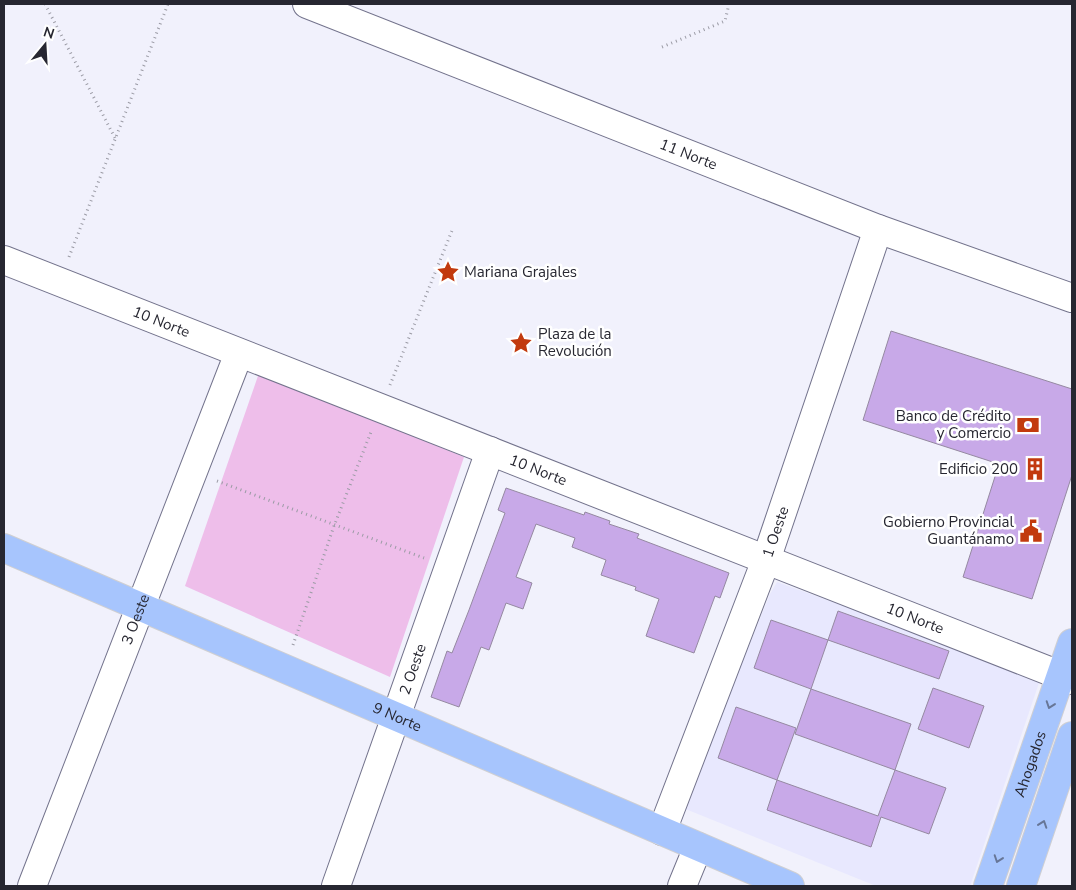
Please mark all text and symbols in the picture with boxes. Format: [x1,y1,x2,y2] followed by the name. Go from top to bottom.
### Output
[20,20,70,70] north arrow
[41,22,57,44] text: N
[657,134,720,175] street label: 11 Norte
[435,259,461,285] place icon: Mariana Grajales
[464,262,577,282] place label: Mariana Grajales
[130,302,193,342] street label: 10 Norte
[538,324,612,361] place label: Plaza de la Revolución
[508,330,534,356] place icon: Plaza de la Revolución
[896,406,1011,443] place label: Banco de Crédito y Comercio
[1015,412,1041,438] bank icon: Banco de Crédito y Comercio
[506,450,570,490] street label: 10 Norte
[1022,456,1048,482] building icon: Edificio 200
[939,459,1018,479] place label: Edificio 200
[758,504,793,560] street label: 1 Oeste
[883,512,1015,549] place label: Gobierno Provincial Guantánamo
[1018,518,1044,544] public building icon: Gobierno Provincial Guantánamo
[117,591,154,648] street label: 3 Oeste
[883,598,947,639] street label: 10 Norte
[395,641,431,697] street label: 2 Oeste
[370,698,425,736] street label: 9 Norte
[1046,701,1056,709] one-way arrow
[1009,728,1051,800] street label: Ahogados
[1037,820,1047,828] one-way arrow
[994,854,1004,863] one-way arrow

